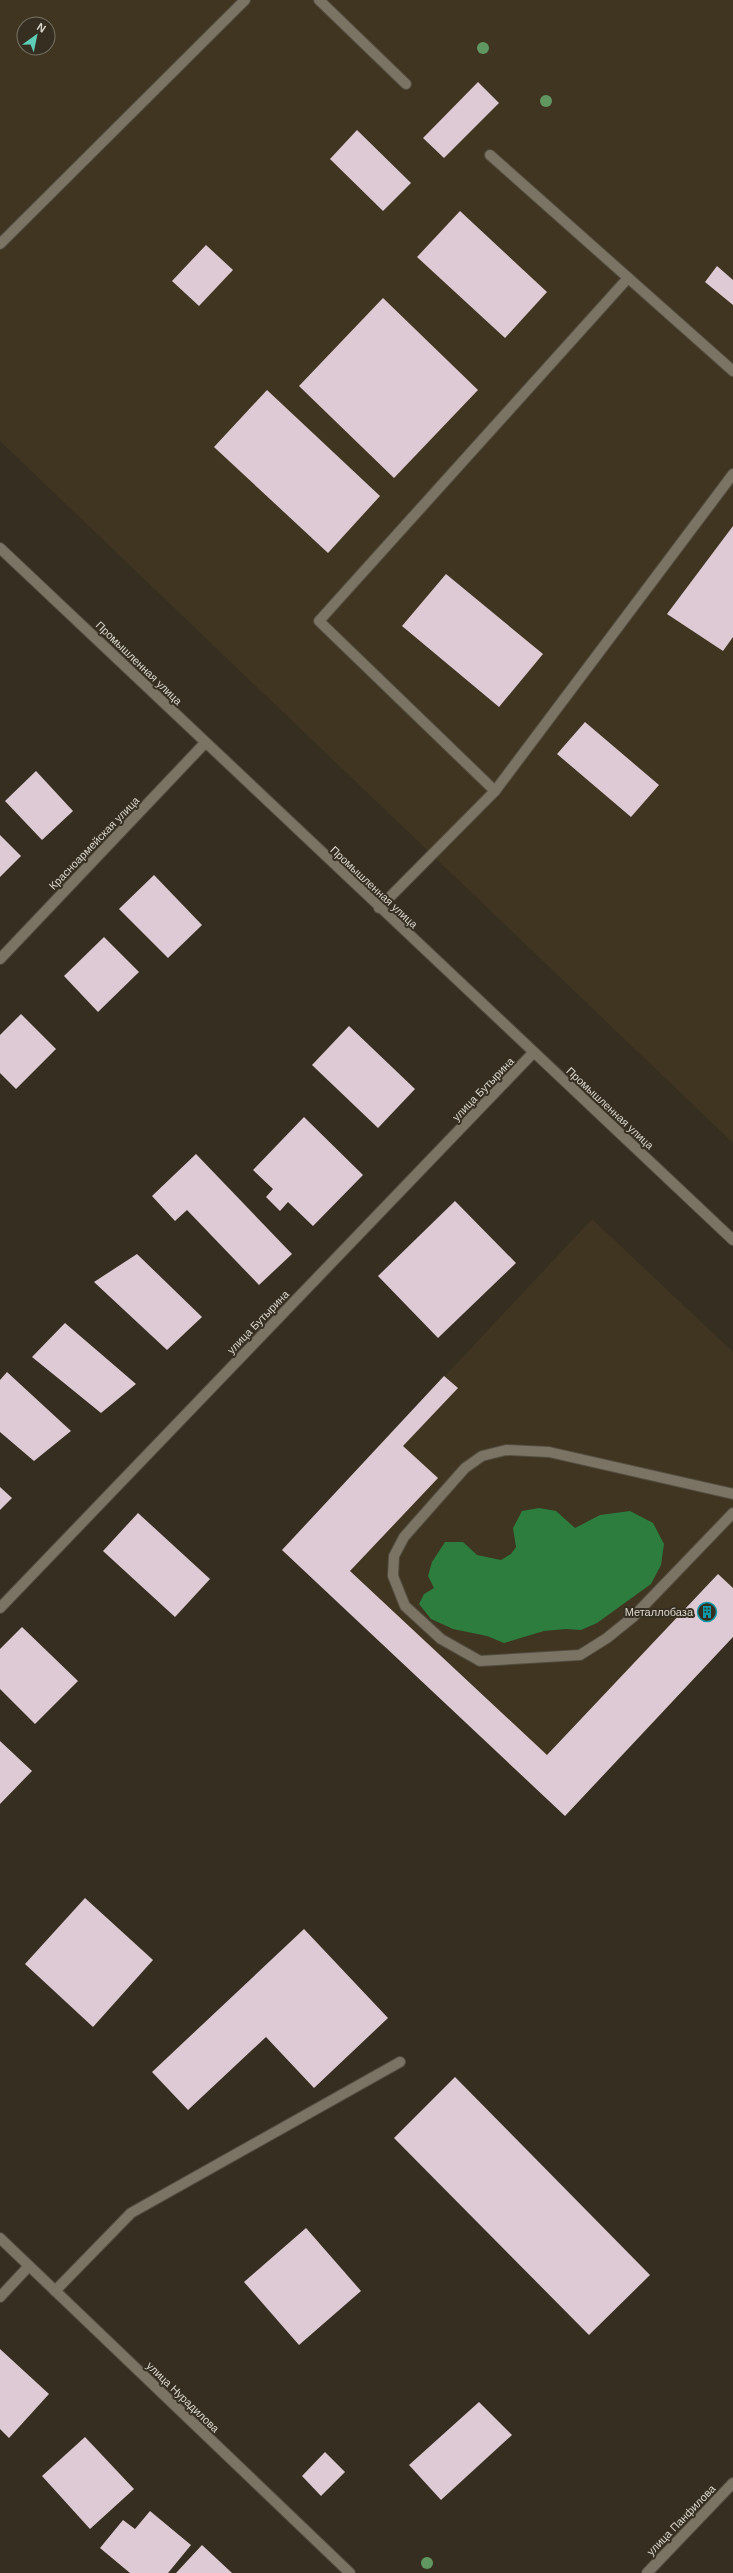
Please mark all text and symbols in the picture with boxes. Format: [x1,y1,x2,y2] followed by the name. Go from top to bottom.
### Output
[16,16,56,56] north arrow
[35,20,48,35] text: N
[94,619,185,708] street label: Промышленная улица
[47,793,142,892] street label: Красноармейская улица
[328,844,421,931] street label: Промышленная улица
[450,1054,517,1123] street label: улица Бутырина
[564,1065,657,1152] street label: Промышленная улица
[225,1287,292,1356] street label: улица Бутырина
[696,1601,718,1623] building icon: Металлобаза
[625,1606,694,1618] place label: Металлобаза
[144,2359,222,2435] street label: улица Нурадилова
[644,2482,718,2558] street label: улица Панфилова

